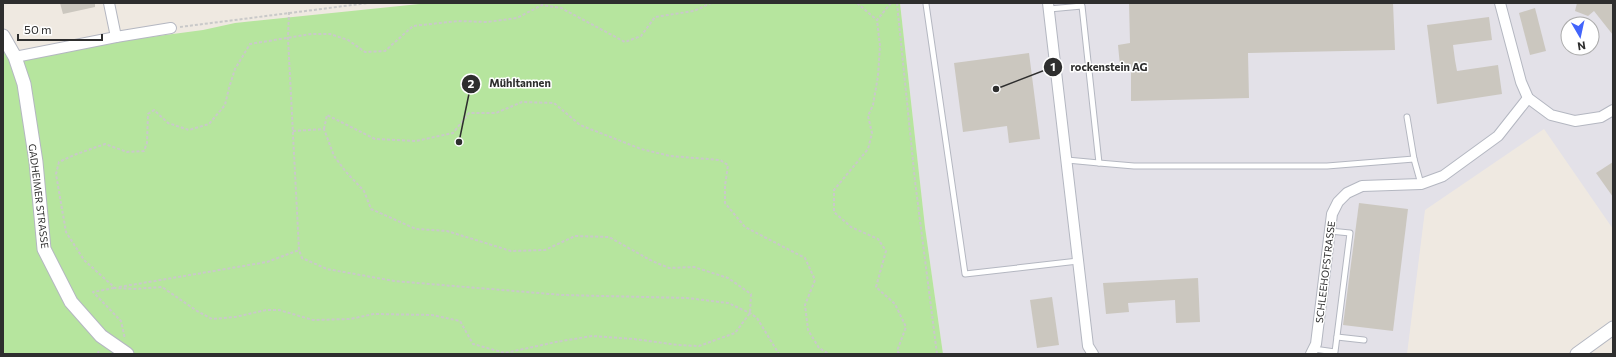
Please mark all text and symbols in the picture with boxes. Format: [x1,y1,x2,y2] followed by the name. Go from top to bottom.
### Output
[18,16,102,42] scale bar
[1560,16,1600,56] north arrow
[24,22,52,36] text: 50 m
[1577,39,1587,53] text: N
[1043,55,1156,78] callout: rockenstein AG
[1050,59,1056,73] text: 1
[1070,60,1148,73] text: rockenstein AG
[461,72,558,95] callout: Mühltannen
[468,76,475,90] text: 2
[489,76,551,89] text: Mühltannen
[27,143,51,249] street label: GADHEIMER STRASSE
[1313,220,1337,324] street label: SCHLEEHOFSTRASSE

